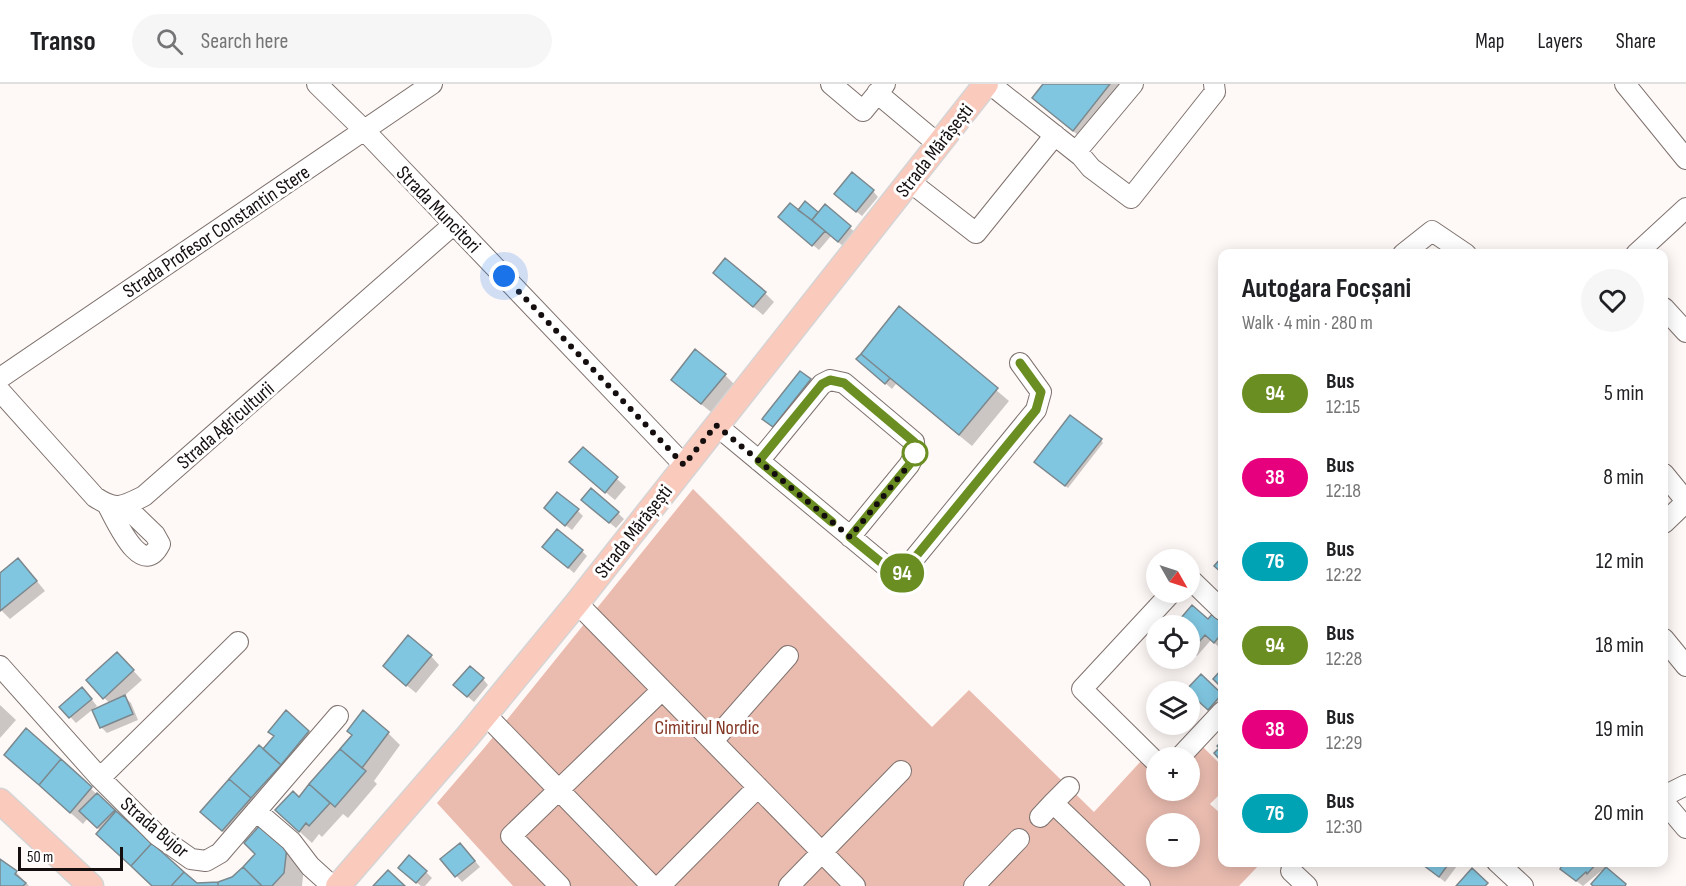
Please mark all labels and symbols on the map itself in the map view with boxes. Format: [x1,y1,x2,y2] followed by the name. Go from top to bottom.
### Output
[891,99,979,202] street label: Strada Mărășești
[118,160,315,303] street label: Strada Profesor Constantin Stere
[391,161,486,258] street label: Strada Muncitori
[489,261,519,291] your location
[172,377,279,475] street label: Strada Agriculturii
[902,440,928,466] unlabelled marker
[590,480,678,583] street label: Strada Mărășești
[1146,549,1200,603] north arrow
[875,554,929,592] line badge: 94
[655,716,759,740] park label: Cimitirul Nordic
[115,792,194,863] street label: Strada Bujor
[18,844,123,872] scale bar

